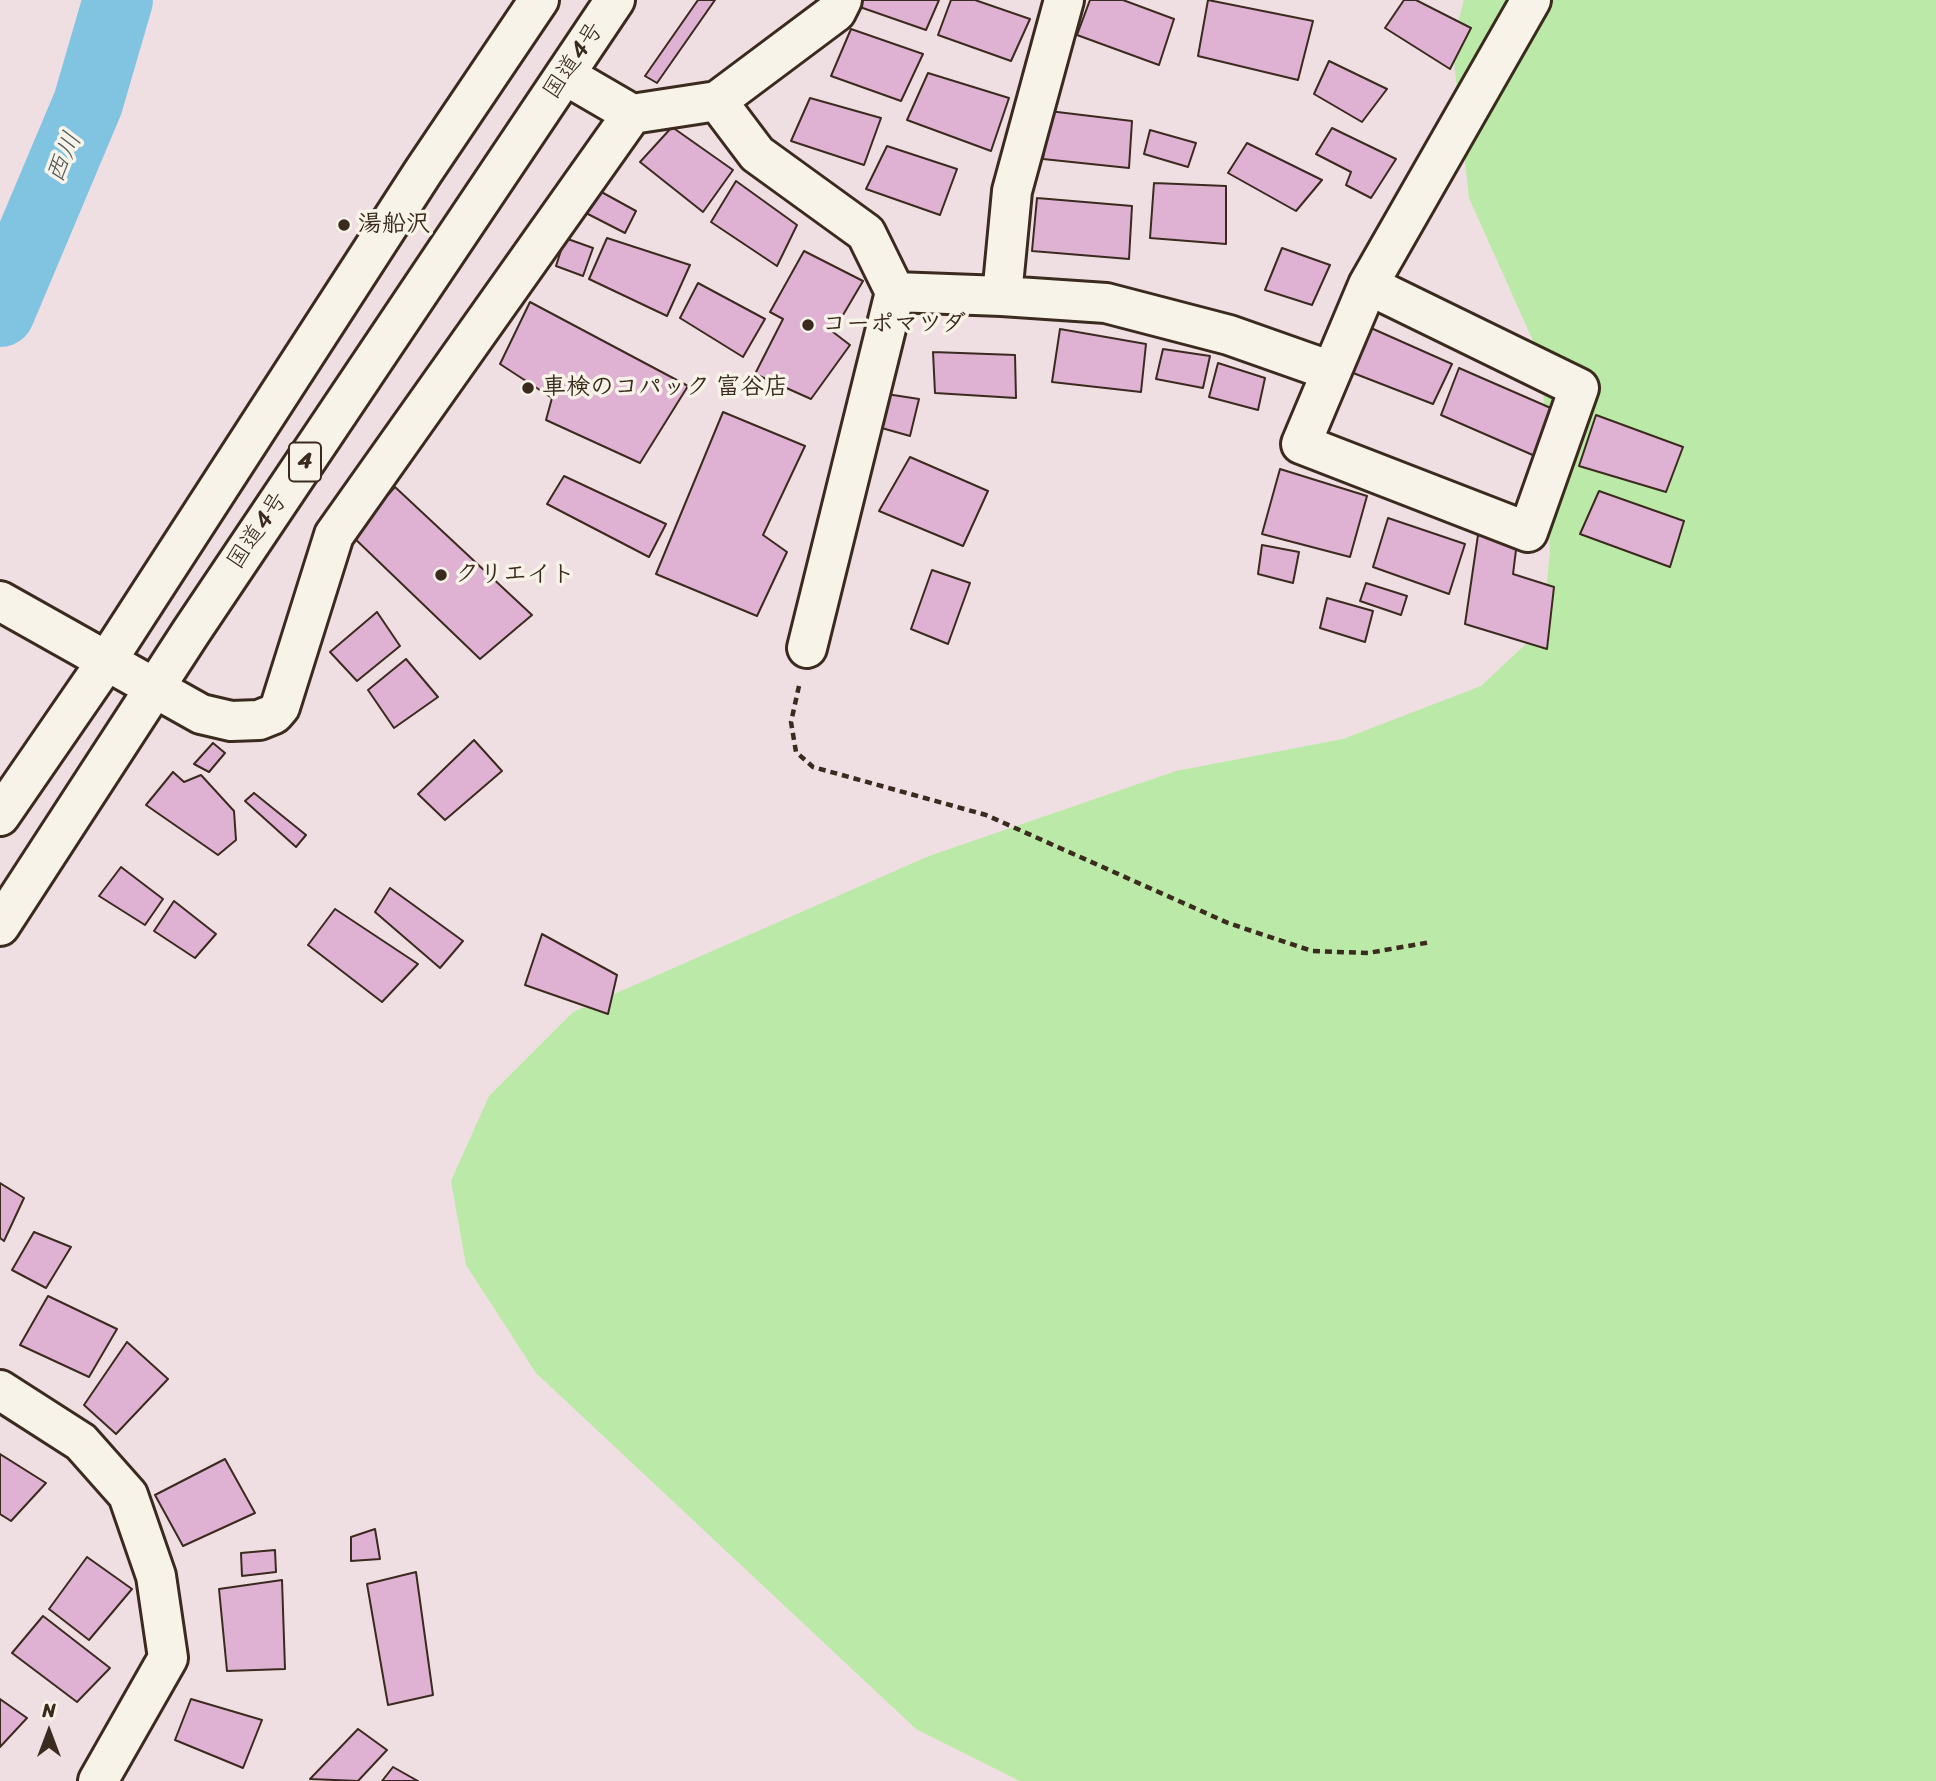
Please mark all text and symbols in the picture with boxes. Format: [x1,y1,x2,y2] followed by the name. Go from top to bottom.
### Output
[538,17,610,105] street label: 国道4号
[40,128,90,188] water label: 西川
[358,211,430,239] place label: 湯船沢
[336,217,352,233] marker: 湯船沢
[822,311,966,339] place label: コーポマツダ
[800,317,816,333] marker: コーポマツダ
[542,374,788,402] place label: 車検のコパック 富谷店
[520,380,536,396] marker: 車検のコパック 富谷店
[289,442,321,482] road number: 4
[222,487,294,575] street label: 国道4号
[455,561,575,589] place label: クリエイト
[433,567,449,583] marker: クリエイト
[42,1694,56,1727] text: N
[14,1697,84,1767] north arrow

